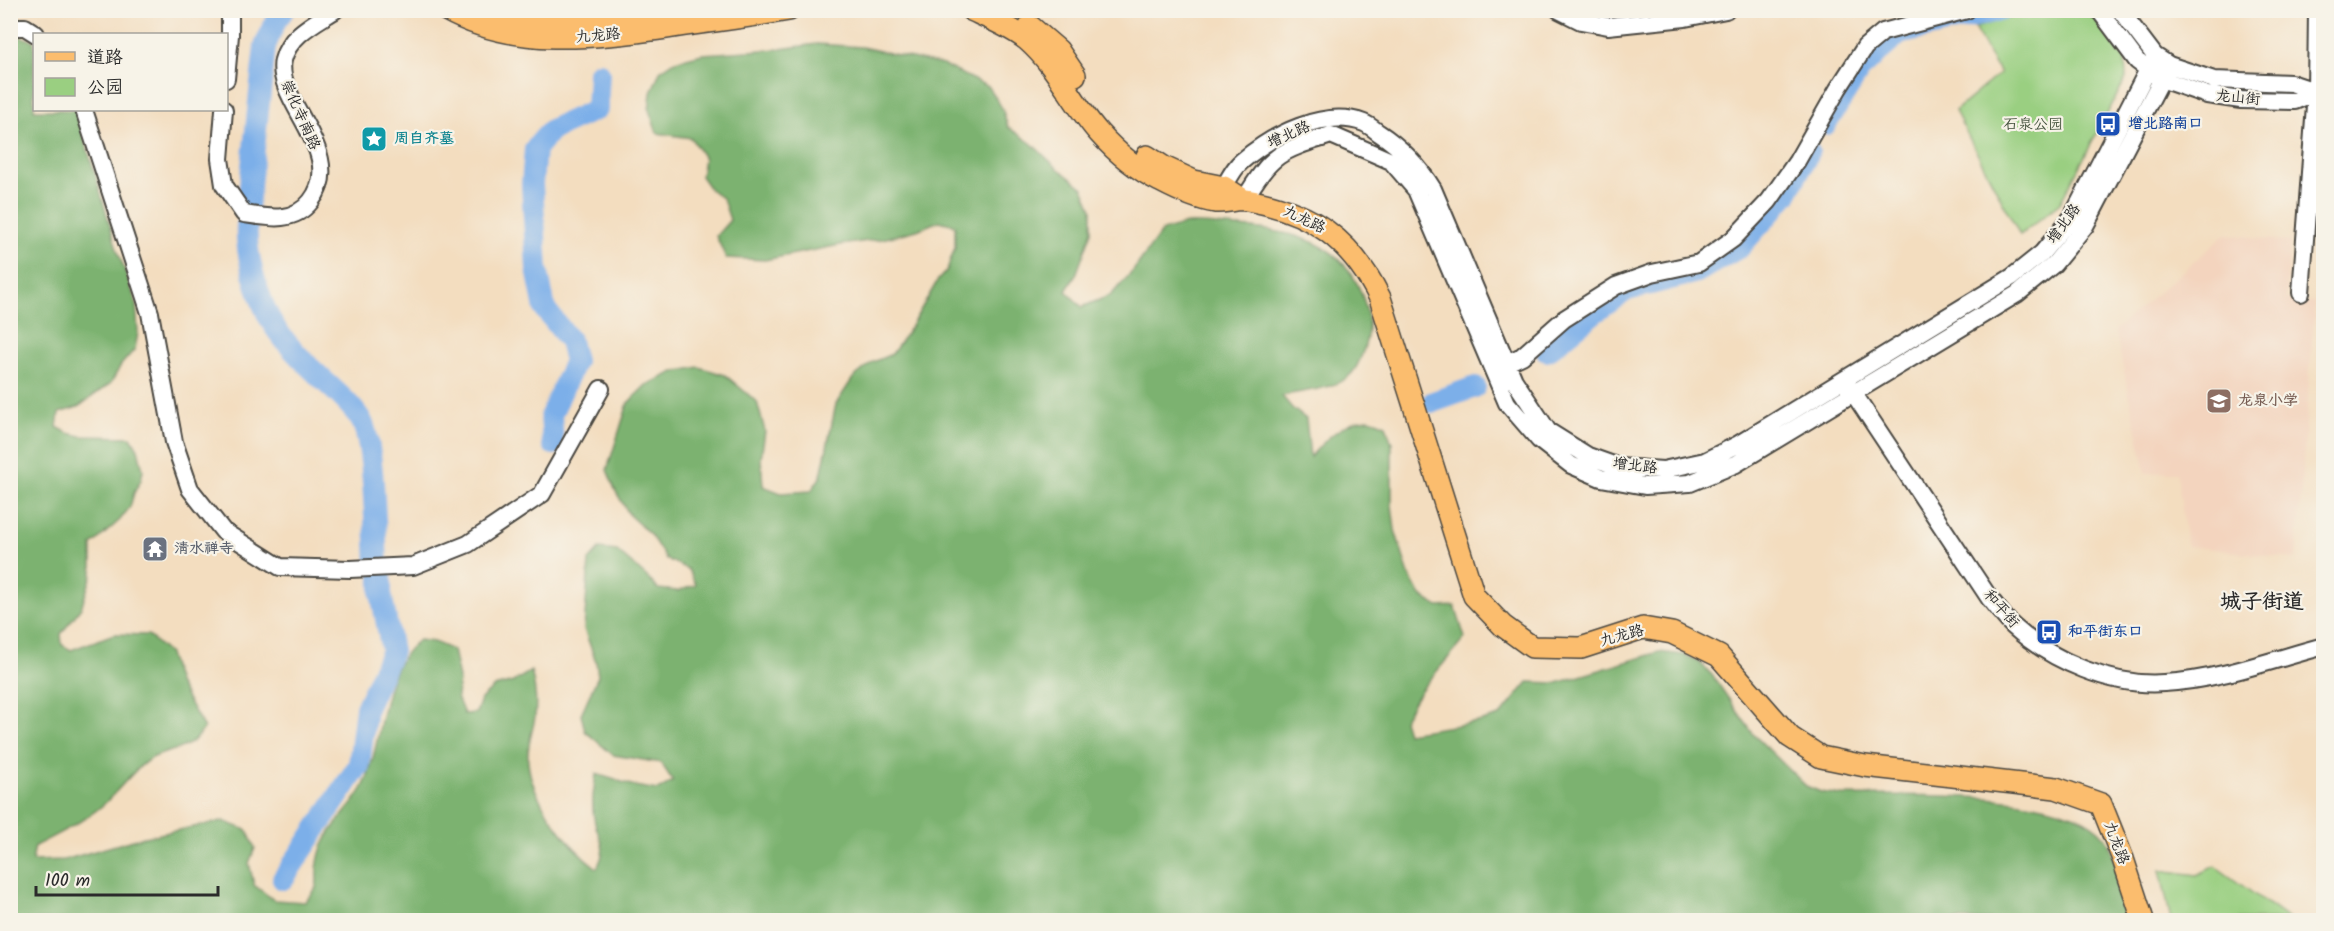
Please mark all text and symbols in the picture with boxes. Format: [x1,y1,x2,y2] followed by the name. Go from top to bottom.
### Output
[575,22,621,50] street label: 九龙路
[33,33,228,111] legend
[87,44,123,73] text: 道路
[87,74,123,103] text: 公园
[274,76,326,154] street label: 崇化寺南路
[2215,84,2261,112] street label: 龙山街
[2093,109,2123,139] bus stop icon: 增北路南口
[2128,112,2203,136] place label: 增北路南口
[2003,113,2063,137] park label: 石泉公园
[1264,115,1314,155] street label: 增北路
[359,124,389,154] place icon: 周自齐墓
[394,127,454,151] place label: 周自齐墓
[2041,199,2087,249] street label: 增北路
[1279,200,1329,240] street label: 九龙路
[2204,386,2234,416] school or university icon: 龙泉小学
[2238,389,2298,413] place label: 龙泉小学
[1611,451,1659,481] street label: 增北路
[140,534,170,564] temple icon: 清水禅寺
[174,537,234,561] place label: 清水禅寺
[1977,584,2025,634] street label: 和平街
[2220,586,2304,619] district label: 城子街道
[2034,617,2064,647] bus stop icon: 和平街东口
[1597,619,1647,653] street label: 九龙路
[2068,620,2143,644] place label: 和平街东口
[2097,818,2135,868] street label: 九龙路
[36,859,218,897] scale bar
[45,867,90,896] text: 100 m

